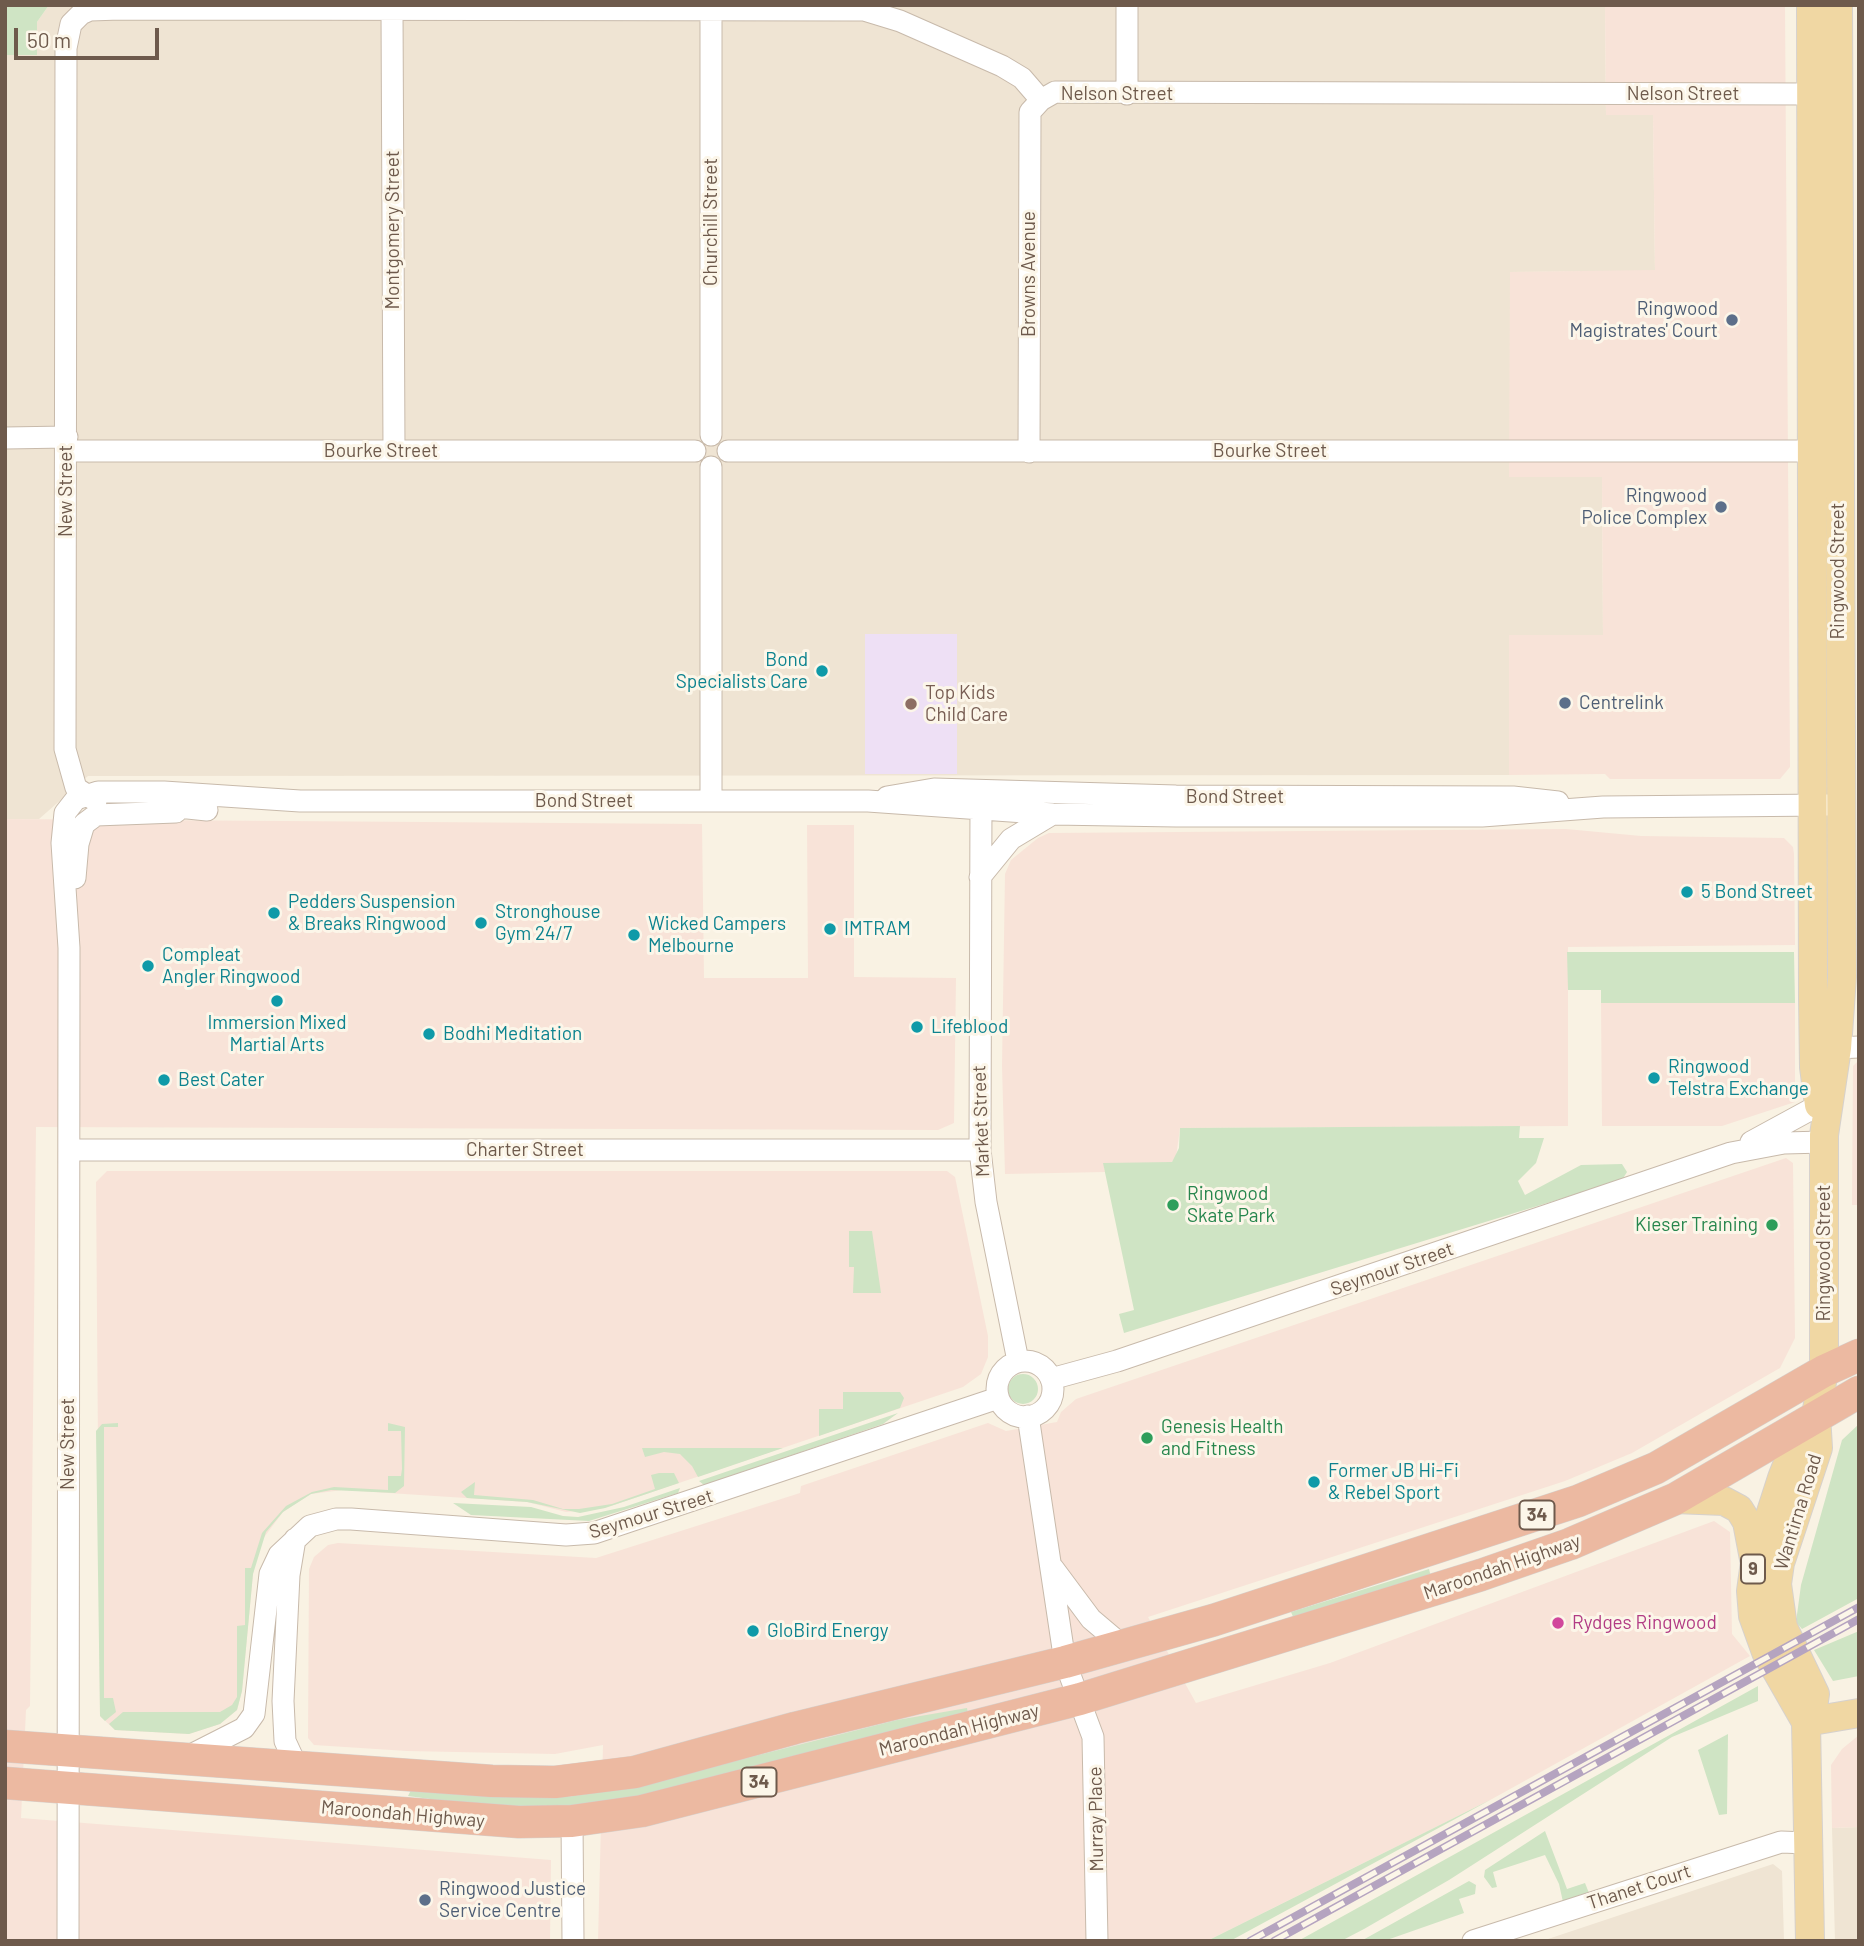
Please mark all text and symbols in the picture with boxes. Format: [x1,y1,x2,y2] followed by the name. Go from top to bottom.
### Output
[18,14,163,58] scale bar
[27,27,71,52] text: 50 m
[1061,83,1173,105] street label: Nelson Street
[1627,83,1739,105] street label: Nelson Street
[382,150,404,310] street label: Montgomery Street
[700,158,722,286] street label: Churchill Street
[1018,211,1040,337] street label: Browns Avenue
[1569,298,1718,342] place label: Ringwood Magistrates' Court
[1724,312,1740,328] marker: Ringwood Magistrates' Court
[324,440,438,462] street label: Bourke Street
[1213,440,1327,462] street label: Bourke Street
[55,445,77,537] street label: New Street
[1581,485,1707,529] place label: Ringwood Police Complex
[1713,499,1729,515] marker: Ringwood Police Complex
[1827,502,1849,640] street label: Ringwood Street
[676,649,808,693] place label: Bond Specialists Care
[814,663,830,679] marker: Bond Specialists Care
[925,682,1008,726] place label: Top Kids Child Care
[1579,692,1664,714] place label: Centrelink
[1557,695,1573,711] marker: Centrelink
[903,696,919,712] marker: Top Kids Child Care
[1186,786,1284,808] street label: Bond Street
[535,790,633,812] street label: Bond Street
[1701,881,1813,903] place label: 5 Bond Street
[1679,884,1695,900] marker: 5 Bond Street
[288,891,455,935] place label: Pedders Suspension & Breaks Ringwood
[495,901,601,945] place label: Stronghouse Gym 24/7
[266,905,282,921] marker: Pedders Suspension & Breaks Ringwood
[648,913,786,957] place label: Wicked Campers Melbourne
[473,915,489,931] marker: Stronghouse Gym 24/7
[844,918,911,940] place label: IMTRAM
[822,921,838,937] marker: IMTRAM
[626,927,642,943] marker: Wicked Campers Melbourne
[162,944,300,988] place label: Compleat Angler Ringwood
[140,958,156,974] marker: Compleat Angler Ringwood
[269,993,285,1009] marker: Immersion Mixed Martial Arts
[207,1012,347,1056] place label: Immersion Mixed Martial Arts
[931,1016,1008,1038] place label: Lifeblood
[909,1019,925,1035] marker: Lifeblood
[443,1023,582,1045] place label: Bodhi Meditation
[421,1026,437,1042] marker: Bodhi Meditation
[1668,1056,1809,1100] place label: Ringwood Telstra Exchange
[968,1065,994,1177] street label: Market Street
[178,1069,264,1091] place label: Best Cater
[1646,1070,1662,1086] marker: Ringwood Telstra Exchange
[156,1072,172,1088] marker: Best Cater
[466,1139,584,1161] street label: Charter Street
[1187,1183,1275,1227] place label: Ringwood Skate Park
[1813,1184,1835,1322] street label: Ringwood Street
[1165,1197,1181,1213] marker: Ringwood Skate Park
[1635,1214,1758,1236] place label: Kieser Training
[1764,1217,1780,1233] marker: Kieser Training
[1328,1237,1456,1301] street label: Seymour Street
[57,1398,79,1490] street label: New Street
[1161,1416,1283,1460] place label: Genesis Health and Fitness
[1139,1430,1155,1446] marker: Genesis Health and Fitness
[1770,1451,1826,1573] street label: Wantirna Road
[1328,1460,1459,1504] place label: Former JB Hi-Fi & Rebel Sport
[1306,1474,1322,1490] marker: Former JB Hi-Fi & Rebel Sport
[586,1484,716,1544] street label: Seymour Street
[1520,1500,1554,1530] road number: 34
[1421,1529,1583,1605] street label: Maroondah Highway
[1741,1554,1765,1584] road number: 9
[1572,1612,1717,1634] place label: Rydges Ringwood
[1550,1615,1566,1631] marker: Rydges Ringwood
[767,1620,888,1642] place label: GloBird Energy
[745,1623,761,1639] marker: GloBird Energy
[876,1699,1042,1761] street label: Maroondah Highway
[1084,1766,1108,1872] street label: Murray Place
[742,1768,776,1797] road number: 34
[320,1795,486,1833] street label: Maroondah Highway
[1584,1860,1694,1914] street label: Thanet Court
[439,1878,586,1922] place label: Ringwood Justice Service Centre
[417,1892,433,1908] marker: Ringwood Justice Service Centre

